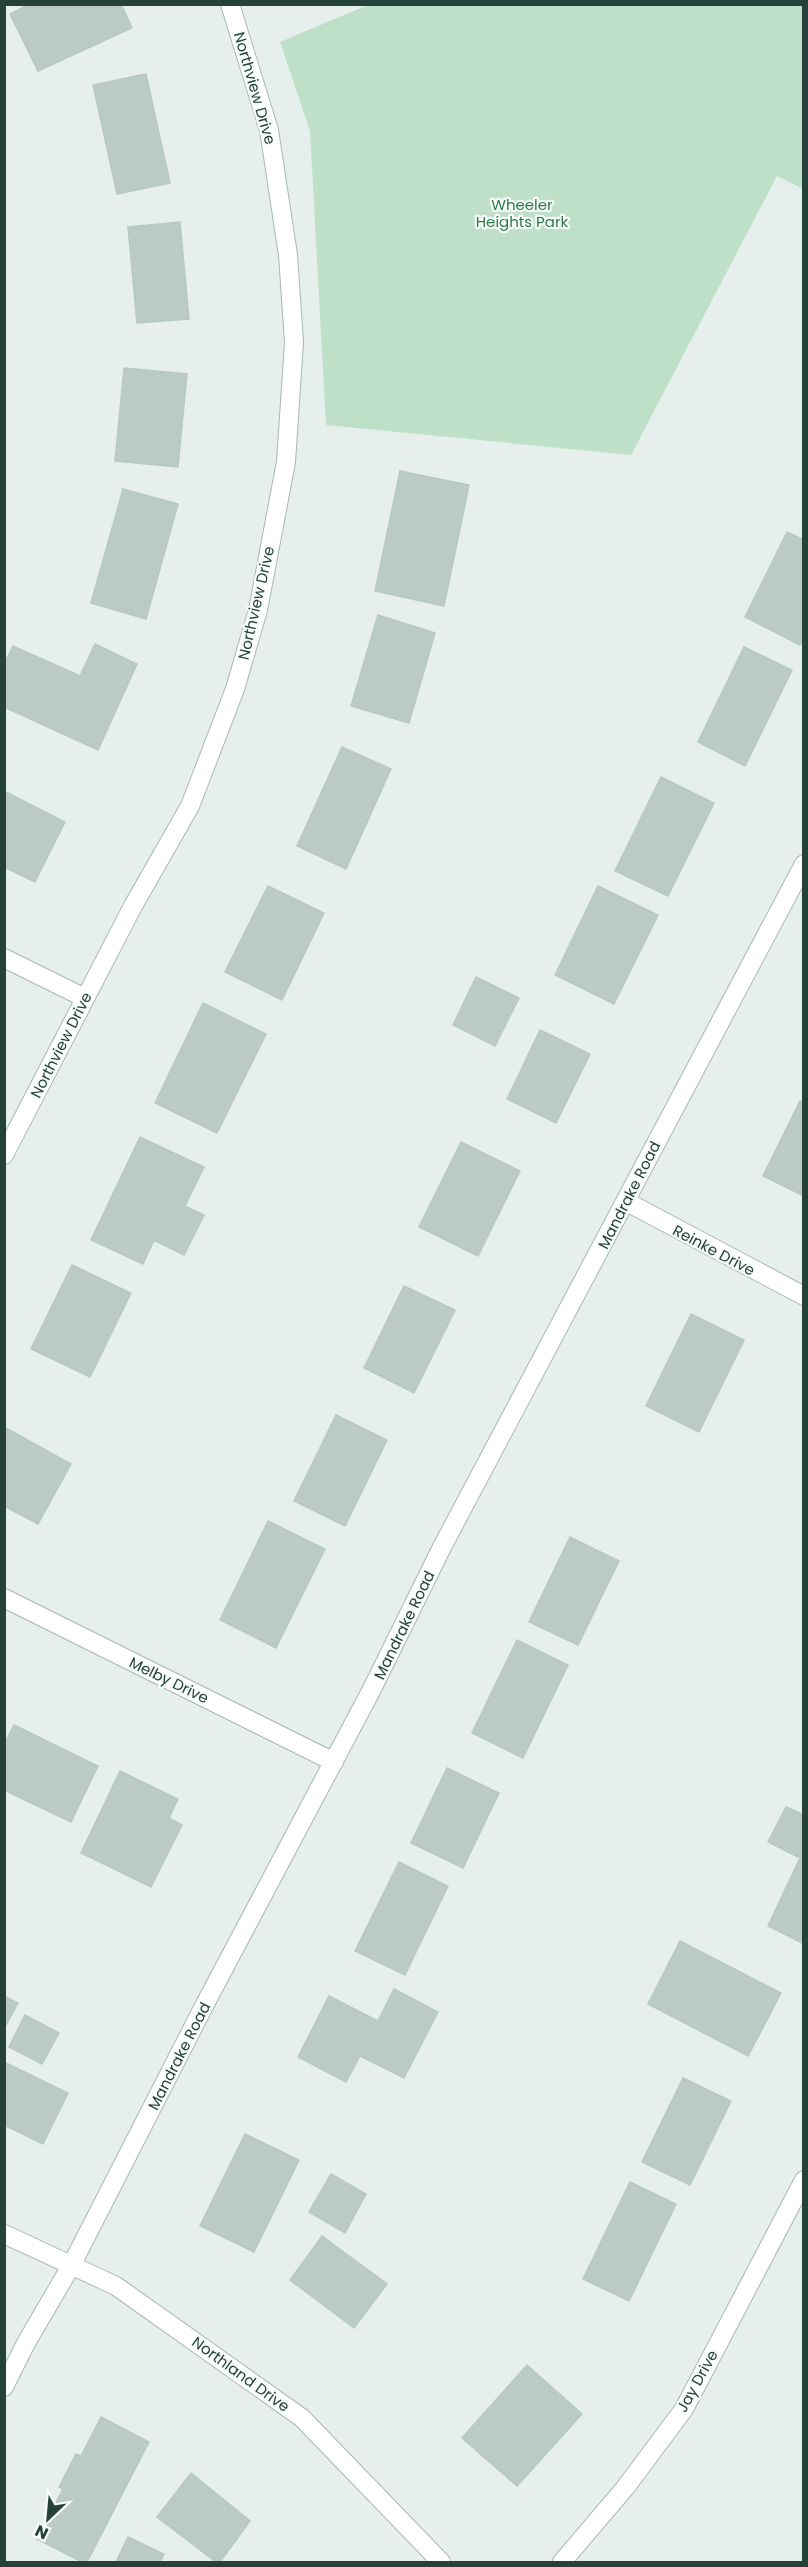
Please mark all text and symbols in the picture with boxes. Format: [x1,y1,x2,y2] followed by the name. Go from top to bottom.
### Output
[229,29,281,147] street label: Northview Drive
[476,194,569,232] park label: Wheeler Heights Park
[233,544,279,662] street label: Northview Drive
[25,988,97,1102] street label: Northview Drive
[593,1137,665,1253] street label: Mandrake Road
[669,1220,759,1280] street label: Reinke Drive
[369,1567,439,1683] street label: Mandrake Road
[126,1652,212,1708] street label: Melby Drive
[143,1998,215,2114] street label: Mandrake Road
[188,2331,294,2417] street label: Northland Drive
[671,2346,723,2416] street label: Jay Drive
[18,2489,78,2549] north arrow
[31,2519,52,2545] text: N

